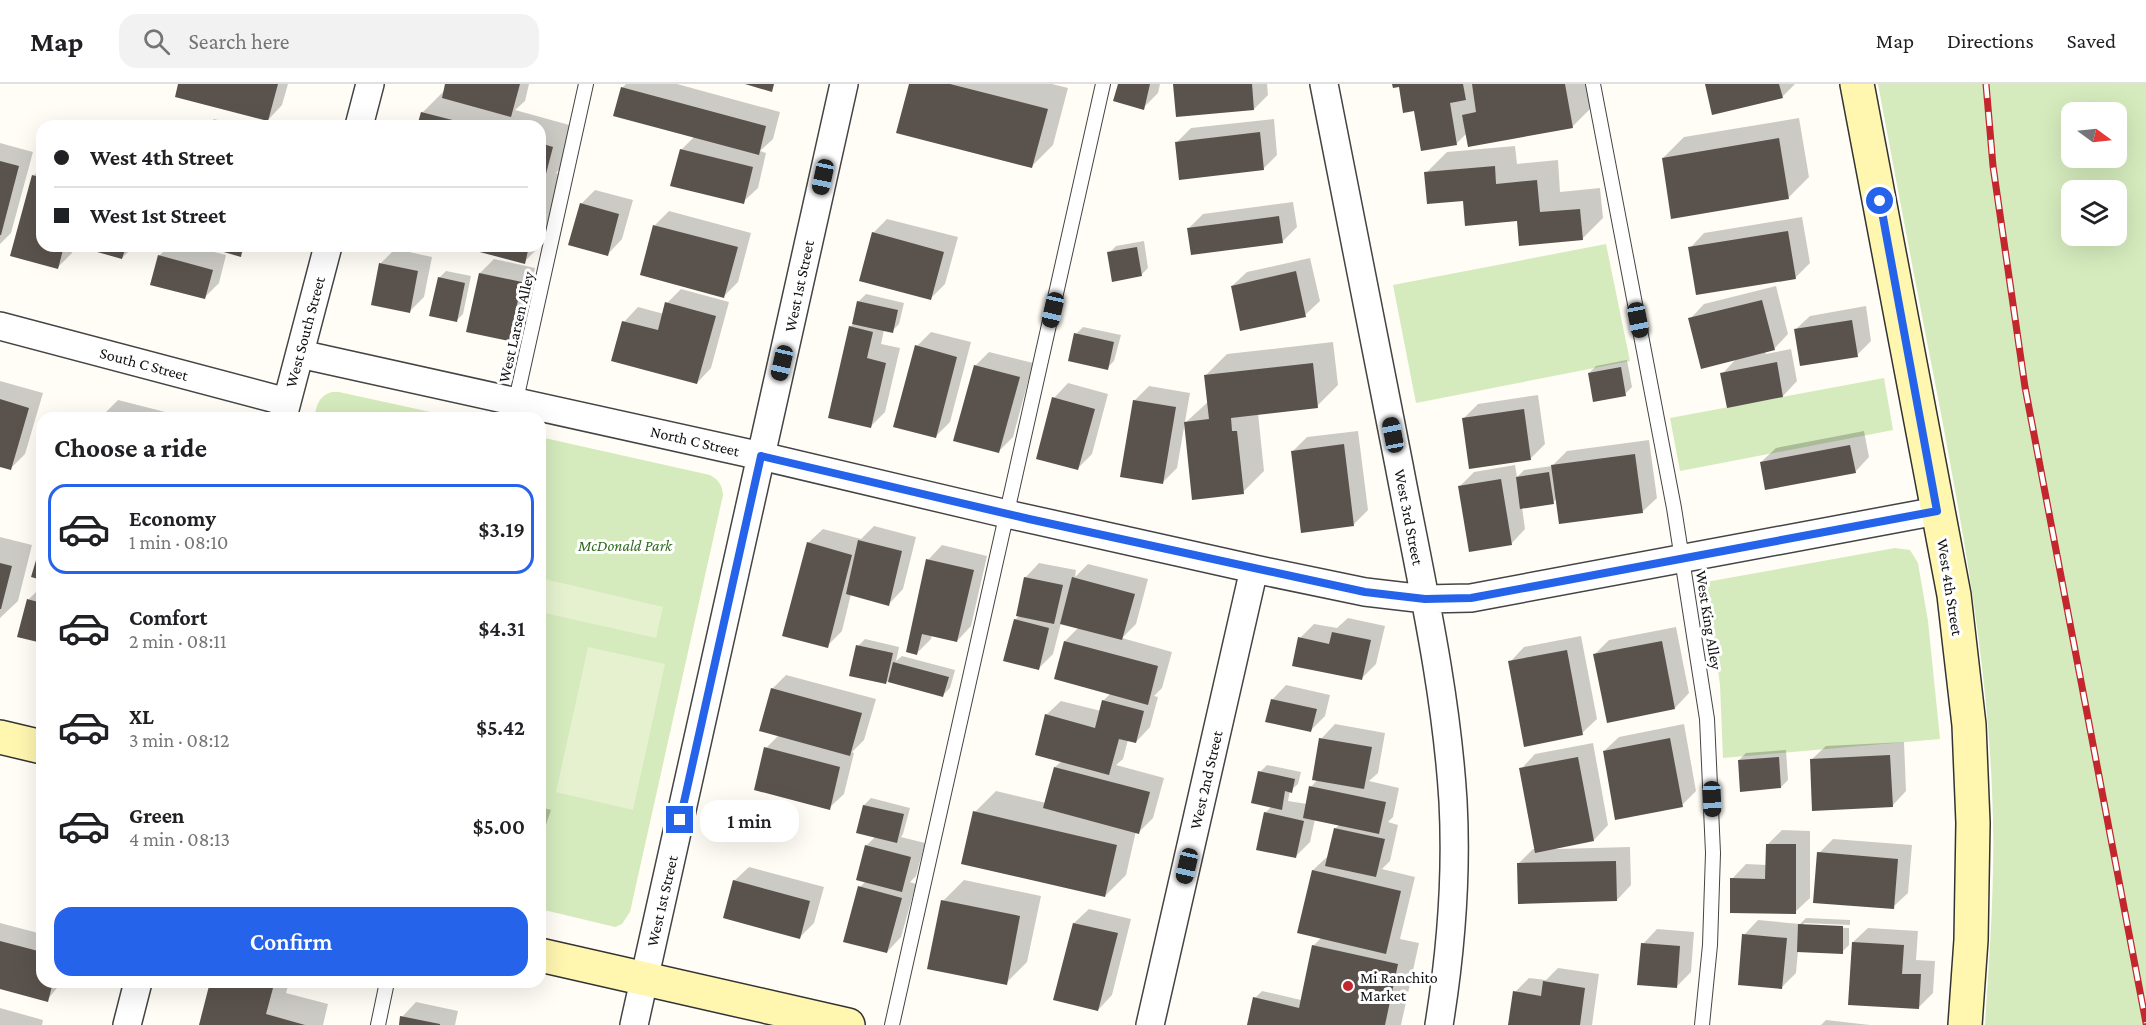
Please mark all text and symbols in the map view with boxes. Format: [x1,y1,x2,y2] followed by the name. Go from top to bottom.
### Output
[119,14,539,68] search box
[140,25,173,58] icon: search
[30,26,83,57] text: Map
[188,29,289,54] text: Search here
[1876,29,1914,53] text: Map
[1947,29,2034,53] text: Directions
[2067,29,2116,53] text: Saved
[2061,102,2127,168] north arrow
[2061,102,2127,246] map controls
[90,145,233,170] text: West 4th Street
[810,158,836,196] car
[2061,180,2127,246] button: layers
[1866,187,1893,214] route start
[90,203,226,228] text: West 1st Street
[781,238,817,333] street label: West 1st Street
[495,269,538,384] street label: West Larsen Alley
[282,274,328,389] street label: West South Street
[1040,290,1066,330] car
[1626,301,1650,339] car
[769,343,795,383] car
[98,344,191,384] street label: South C Street
[1381,416,1405,454] car
[649,422,742,460] street label: North C Street
[54,433,207,463] text: Choose a ride
[1391,468,1427,567] street label: West 3rd Street
[57,502,111,556] icon: car
[129,506,216,531] text: Economy
[479,517,525,542] text: $3.19
[129,531,228,553] text: 1 min · 08:10
[577,537,673,554] park label: McDonald Park
[1934,537,1966,638] street label: West 4th Street
[1692,569,1725,672] street label: West King Alley
[57,601,111,655] icon: car
[129,605,207,630] text: Comfort
[479,616,525,641] text: $4.31
[129,630,227,652] text: 2 min · 08:11
[57,700,111,754] icon: car
[129,704,154,729] text: XL
[476,715,525,740] text: $5.42
[1186,728,1226,831] street label: West 2nd Street
[129,729,229,751] text: 3 min · 08:12
[1702,781,1722,817] car
[57,799,111,853] icon: car
[701,799,800,841] callout: 1 min
[129,803,185,828] text: Green
[666,806,693,833] route end
[727,810,772,832] text: 1 min
[473,814,525,839] text: $5.00
[129,828,230,850] text: 4 min · 08:13
[1174,846,1200,886] car
[643,853,681,948] street label: West 1st Street
[54,907,528,976] button: Confirm
[1360,969,1438,1004] place label: Mi Ranchito Market
[1341,979,1355,993] marker: Mi Ranchito Market

